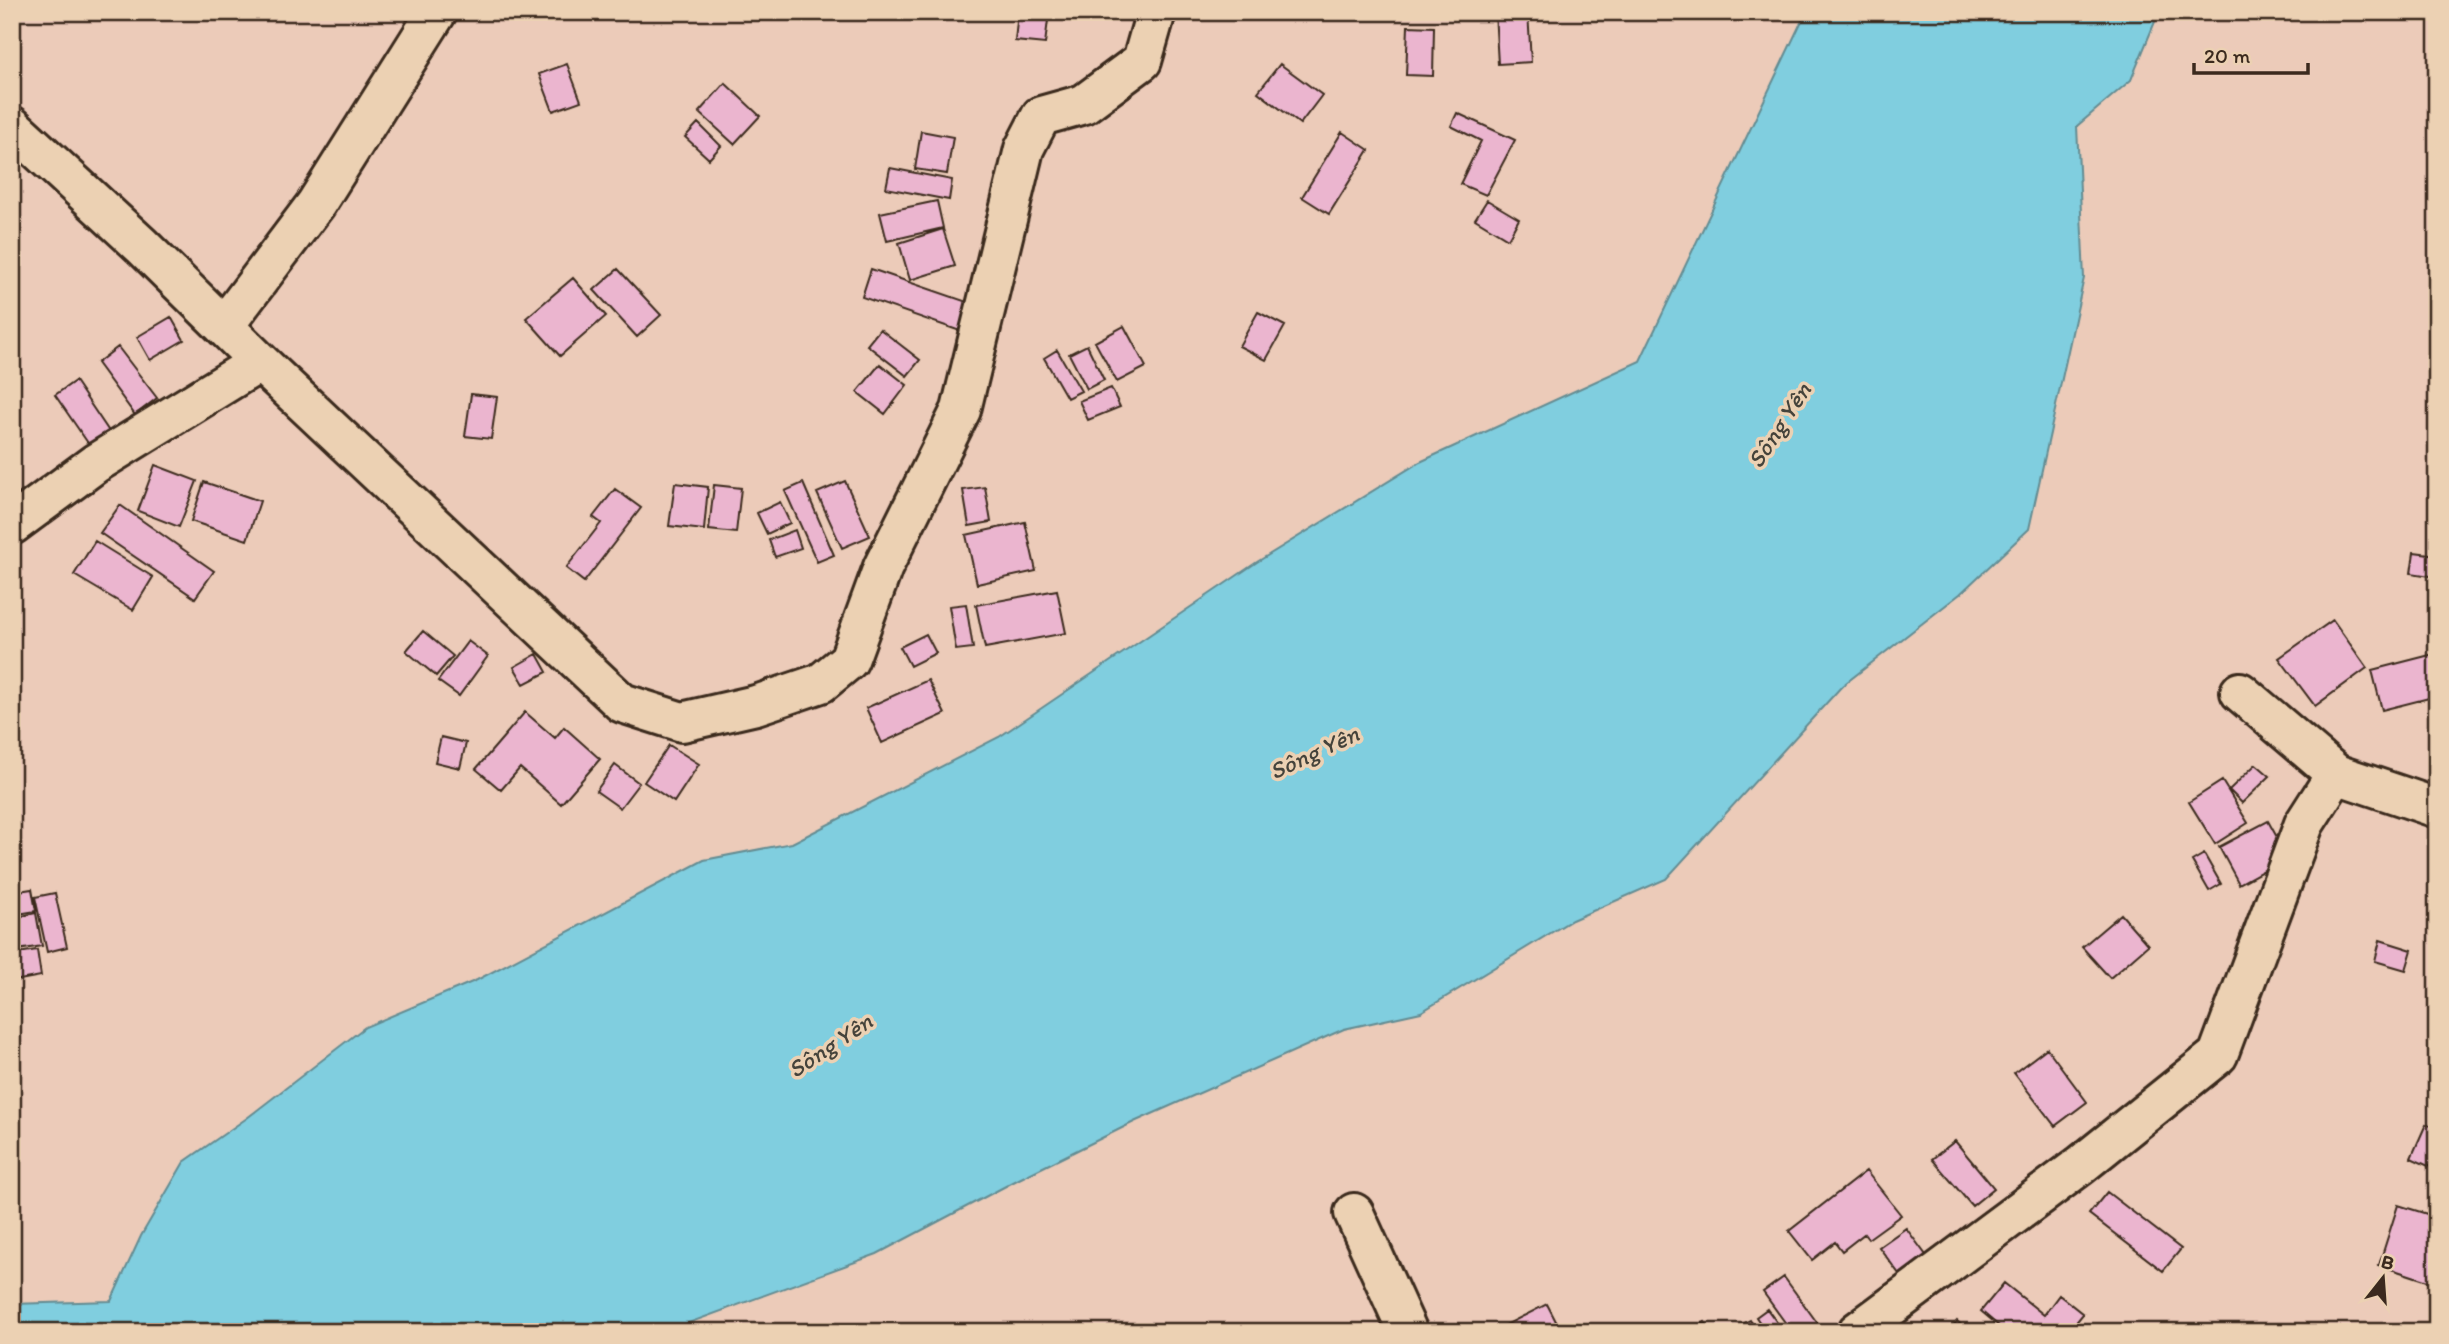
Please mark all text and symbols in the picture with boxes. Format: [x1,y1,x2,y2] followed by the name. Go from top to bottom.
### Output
[2194,32,2307,76] scale bar
[2204,43,2251,68] text: 20 m
[1741,377,1817,473] water label: Sông Yên
[1265,718,1364,785] water label: Sông Yên
[782,1006,878,1084] water label: Sông Yên
[2348,1242,2418,1312] north arrow
[2379,1249,2397,1275] text: B

